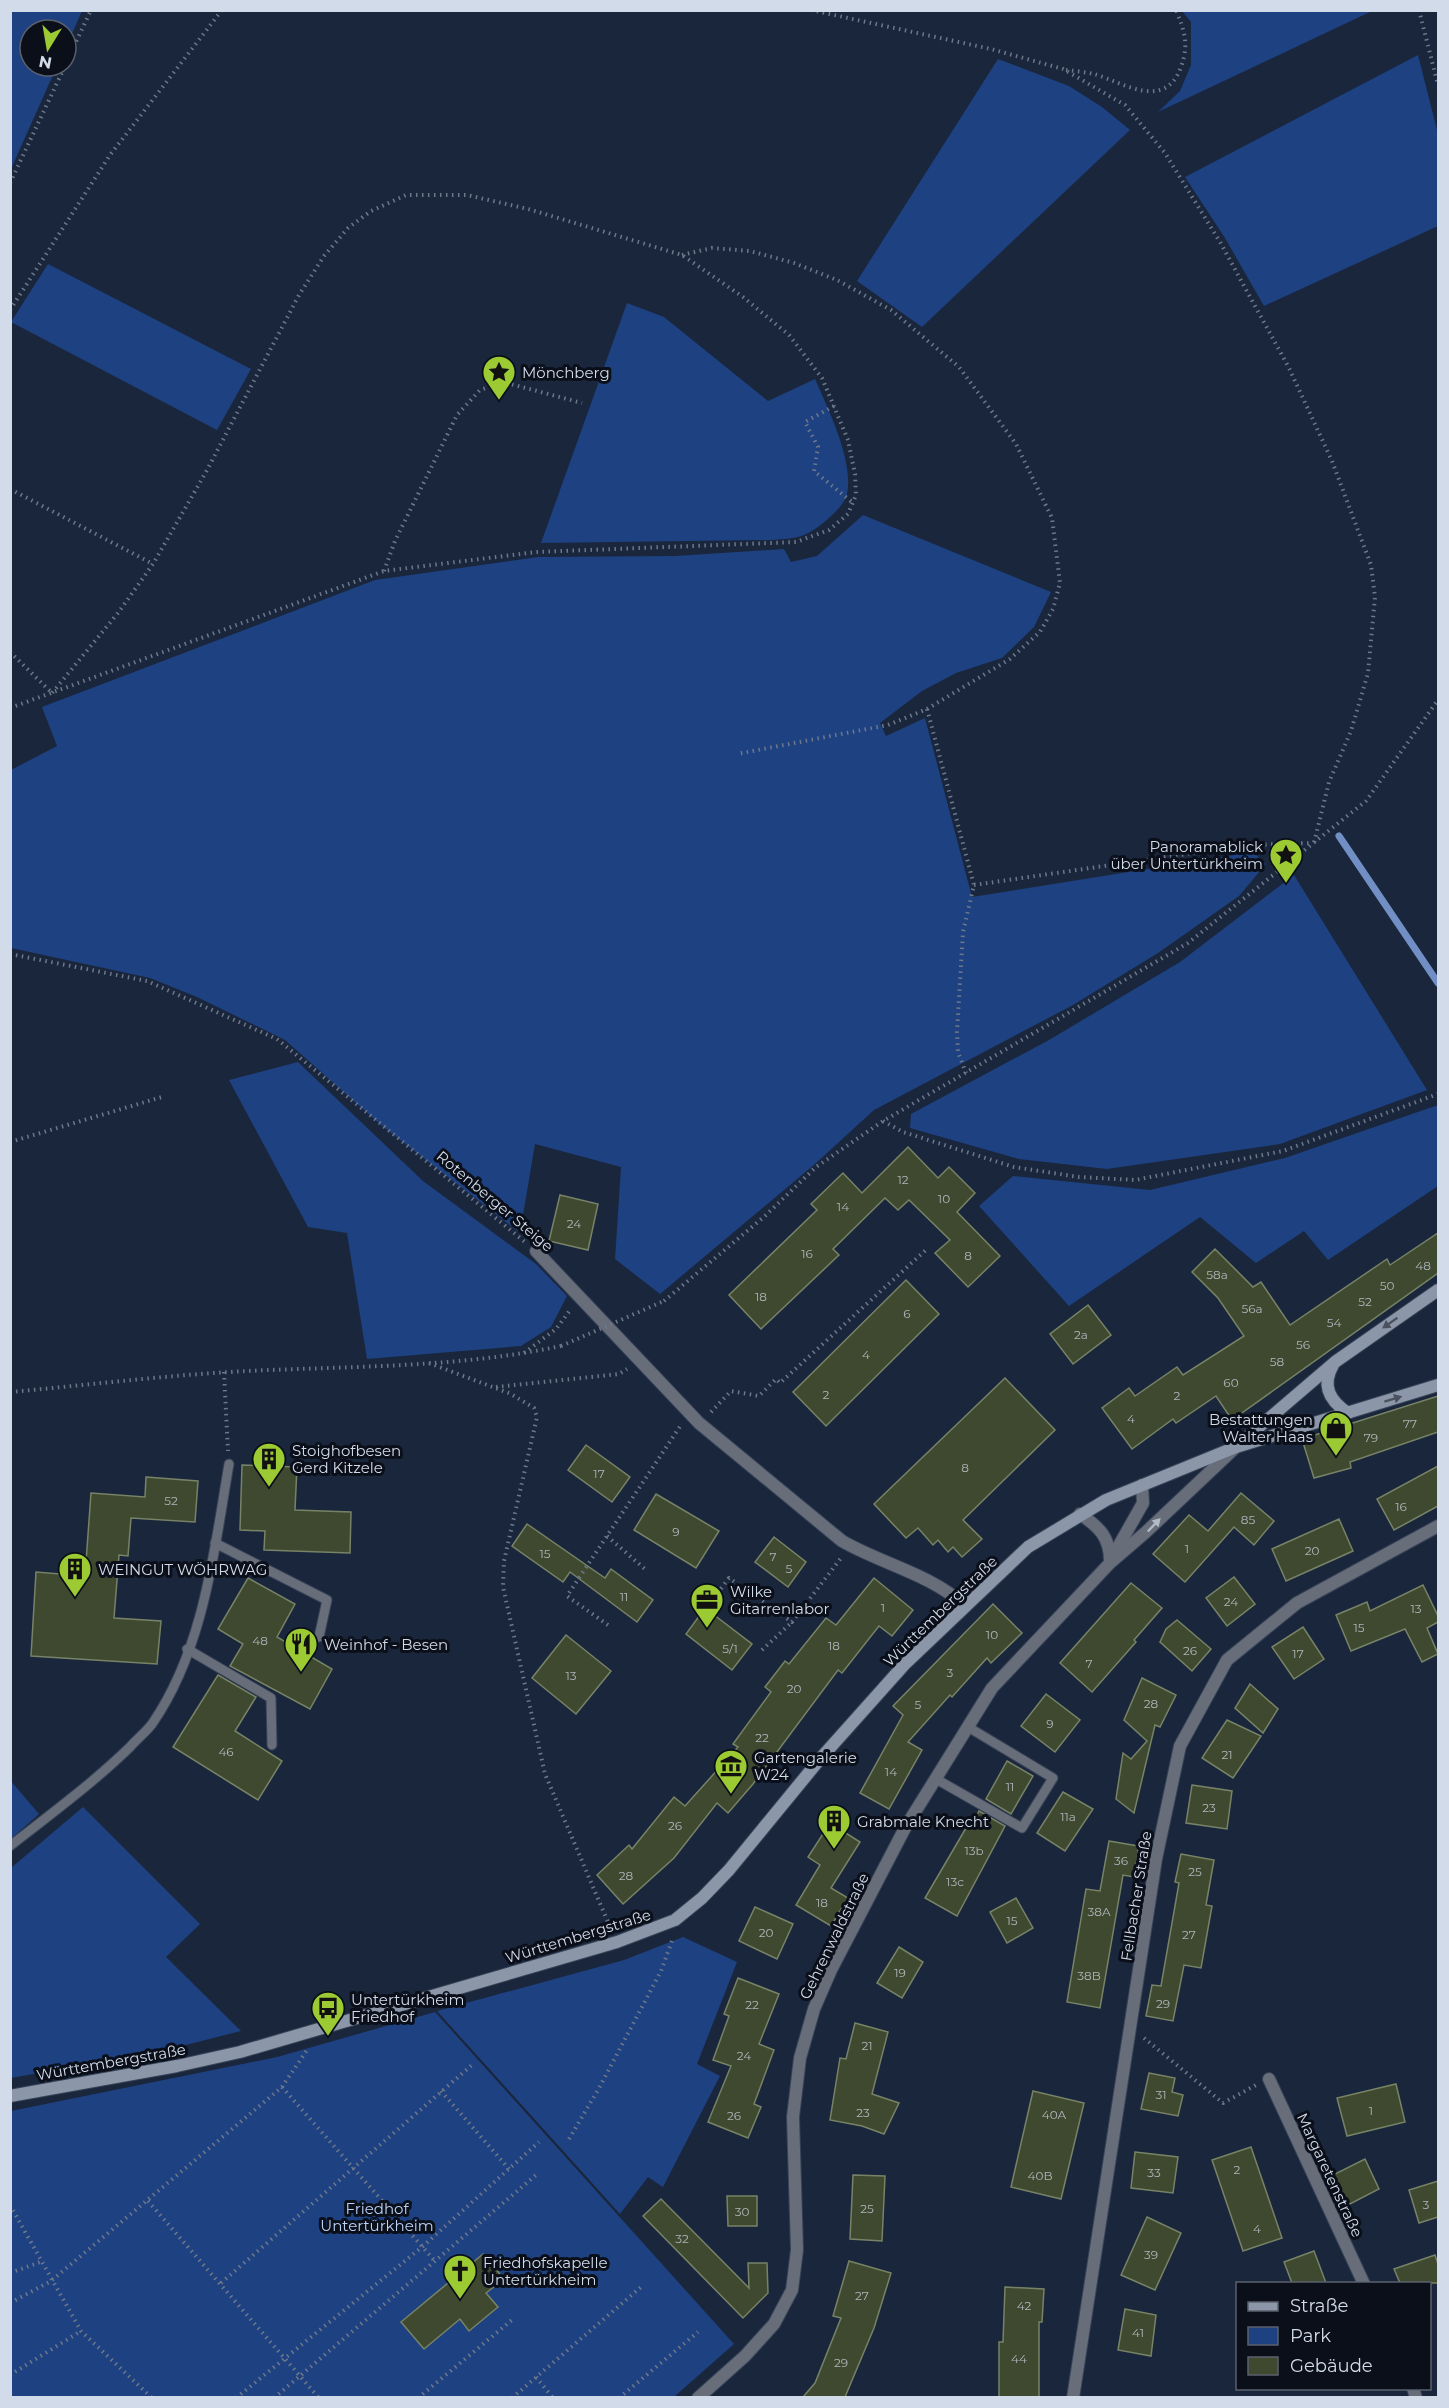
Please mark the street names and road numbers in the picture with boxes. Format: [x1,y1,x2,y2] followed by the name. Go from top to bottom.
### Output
[433,1146,557,1256] street label: Rotenberger Steige
[879,1552,1001,1670] street label: Württembergstraße
[1116,1830,1156,1962] street label: Fellbacher Straße
[795,1870,873,2002] street label: Gehrenwaldstraße
[503,1905,653,1967] street label: Württembergstraße
[35,2040,187,2084] street label: Württembergstraße
[1293,2110,1367,2240] street label: Margaretenstraße

